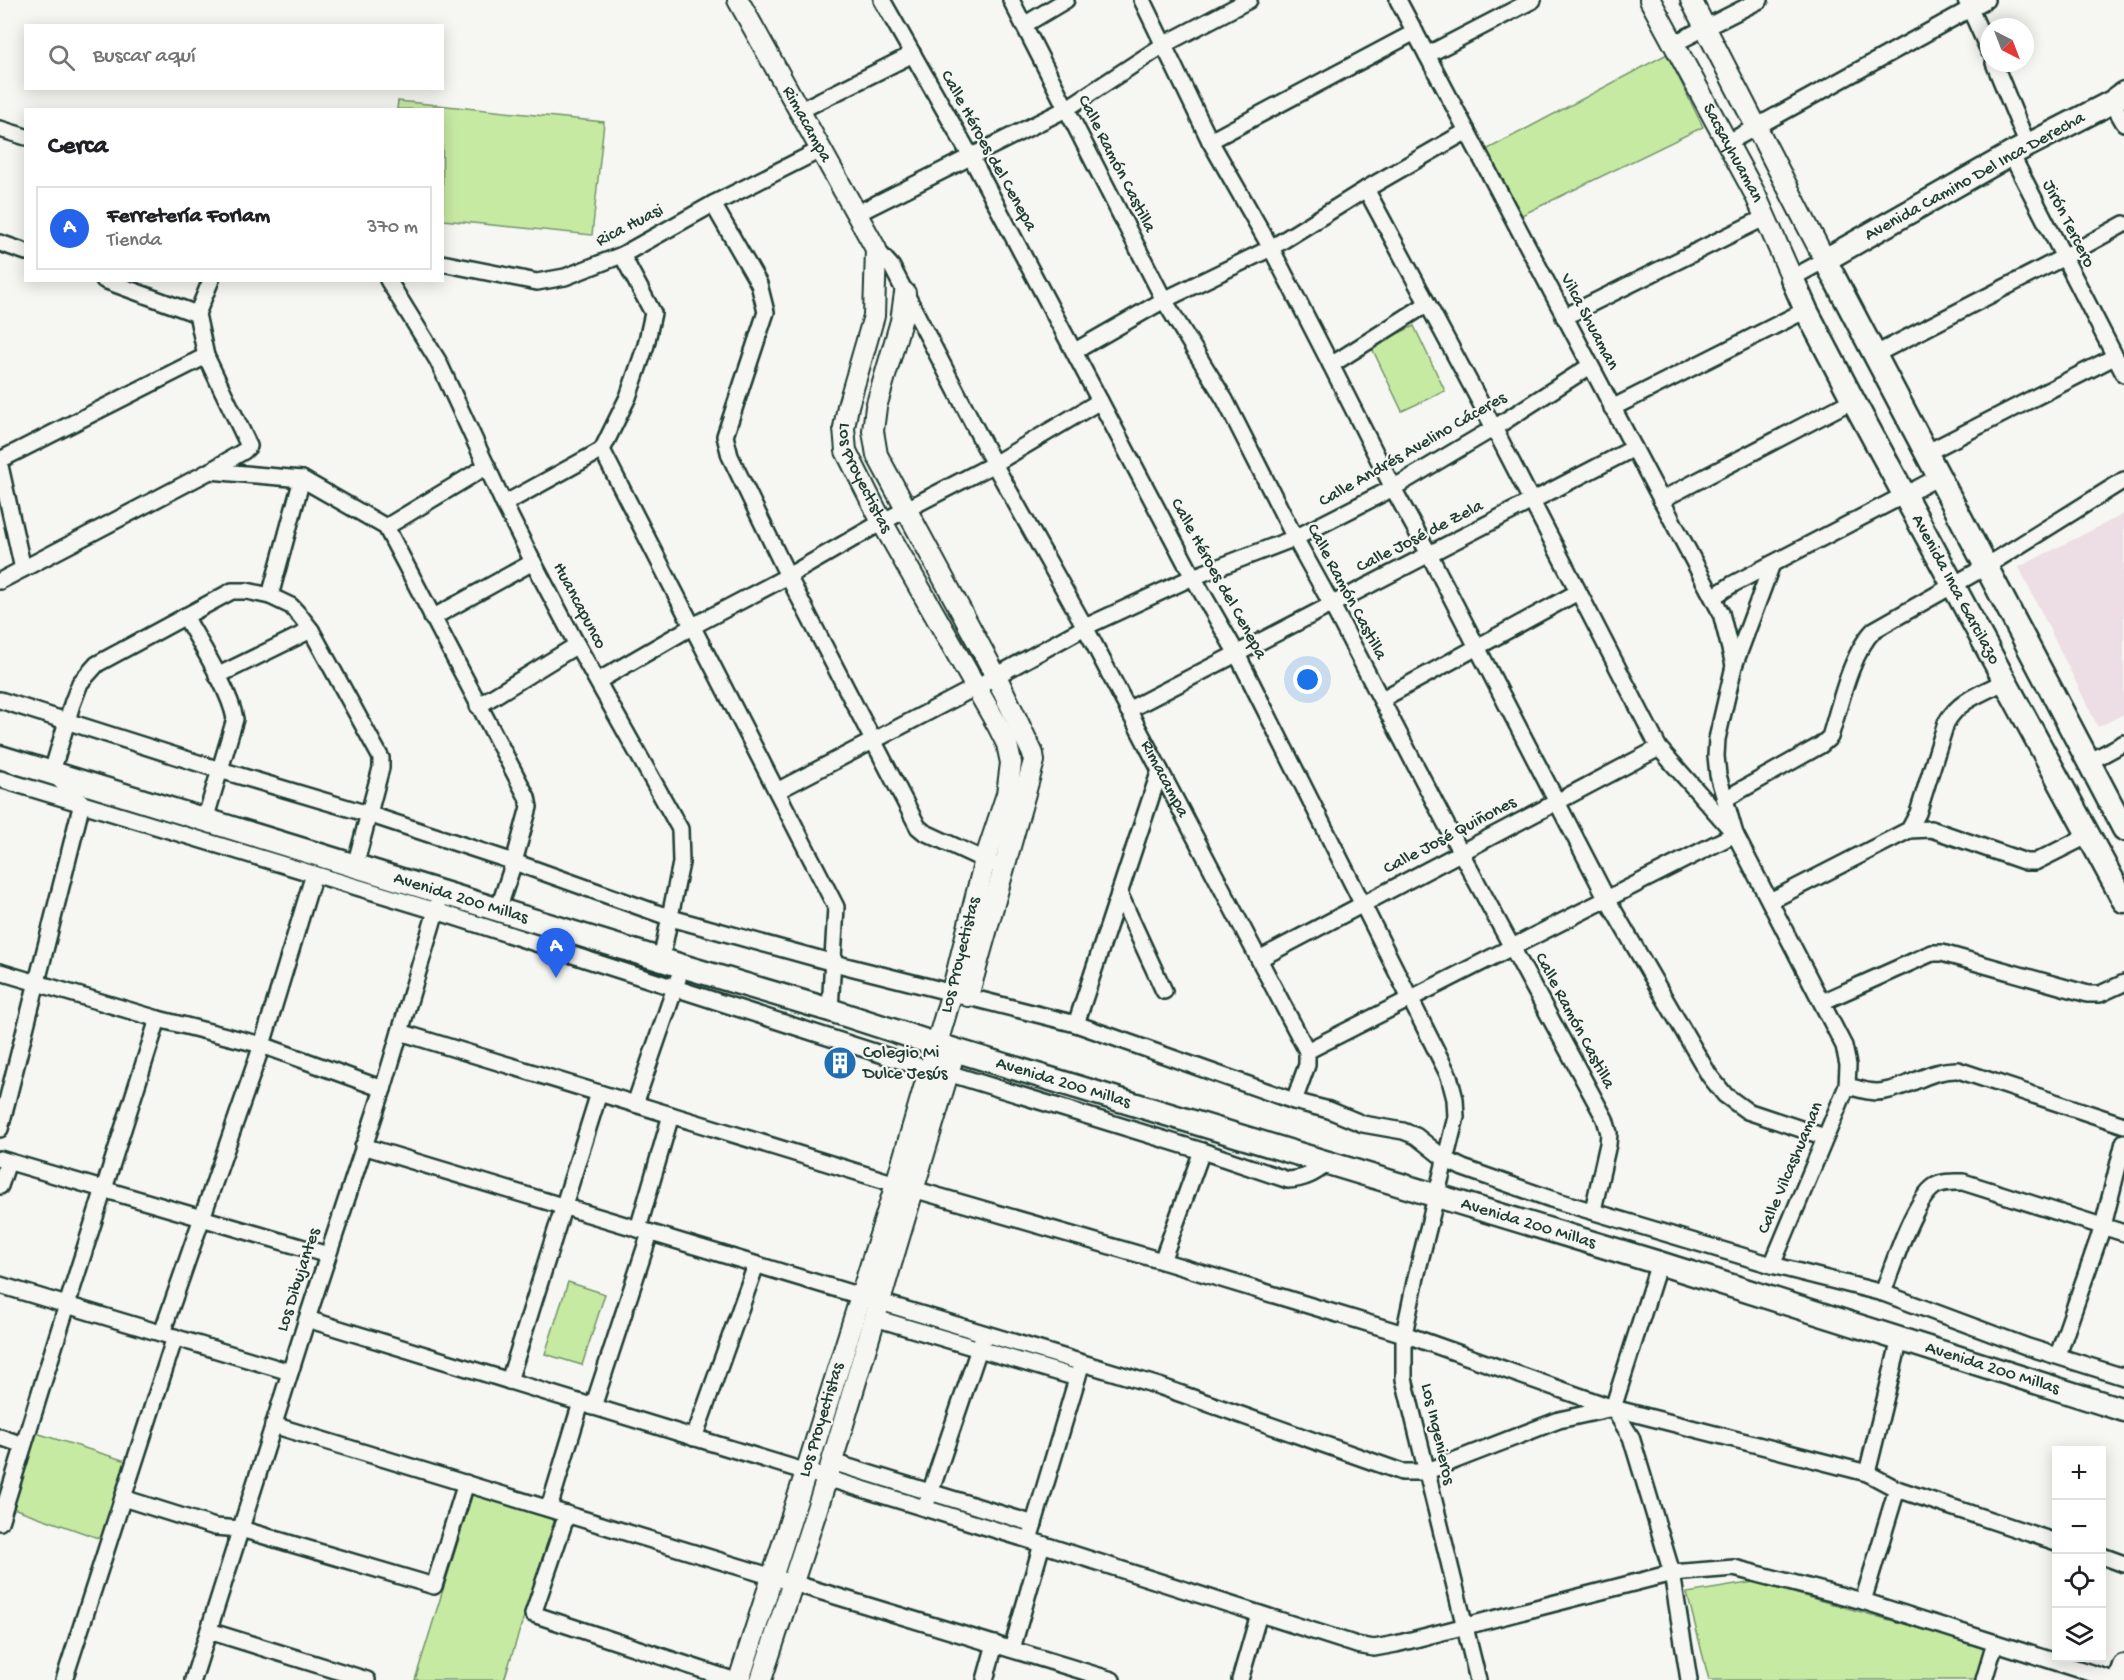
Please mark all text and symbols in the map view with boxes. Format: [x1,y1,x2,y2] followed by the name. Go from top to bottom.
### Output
[1980,18,2034,72] north arrow
[24,24,444,90] search box
[45,41,78,74] icon: search
[93,44,196,70] text: Buscar aquí
[935,67,1041,236] street label: Calle Héroes del Cenepa
[777,82,837,167] street label: Rimacampa
[1072,92,1160,237] street label: Calle Ramón Castilla
[1698,100,1768,206] street label: Sacsayhuaman
[1861,107,2090,246] street label: Avenida Camino Del Inca Derecha
[48,132,108,163] text: Cerca
[2037,177,2099,271] street label: Jirón Tercero
[593,200,667,252] street label: Rica Huasi
[107,204,270,230] text: Ferretería Forlam
[64,217,75,240] text: A
[367,217,418,240] text: 370 m
[107,230,162,253] text: Tienda
[1554,269,1623,374] street label: Vilca Shuaman
[1316,387,1512,512] street label: Calle Andrés Avelino Cáceres
[833,421,897,538] street label: Los Proyectistas
[1165,495,1271,664] street label: Calle Héroes del Cenepa
[1353,496,1488,578] street label: Calle José de Zela
[1906,511,2005,668] street label: Avenida Inca Garcilazo
[1301,520,1391,665] street label: Calle Ramón Castilla
[547,559,611,653] street label: Huancapunco
[1293,665,1322,694] your location
[1136,737,1194,822] street label: Rimacampa
[1380,792,1521,880] street label: Calle José Quiñones
[391,868,532,929] street label: Avenida 200 Millas
[936,894,986,1015] street label: Los Proyectistas
[536,928,576,978] pin: A
[1529,949,1619,1094] street label: Calle Ramón Castilla
[862,1043,949,1085] place label: Colegio Mi Dulce Jesús
[822,1045,858,1081] building icon: Colegio Mi Dulce Jesús
[993,1053,1134,1114] street label: Avenida 200 Millas
[1754,1098,1828,1237] street label: Calle Vilcashuaman
[1458,1193,1600,1254] street label: Avenida 200 Millas
[272,1224,326,1334] street label: Los Dibujantes
[1923,1337,2063,1400] street label: Avenida 200 Millas
[795,1359,850,1480] street label: Los Proyectistas
[1415,1381,1459,1488] street label: Los Ingenieros
[2052,1446,2106,1662] map controls
[2052,1446,2106,1500] button: +
[2052,1500,2106,1554] button: −
[2052,1554,2106,1608] button: locate
[2052,1608,2106,1662] button: layers

